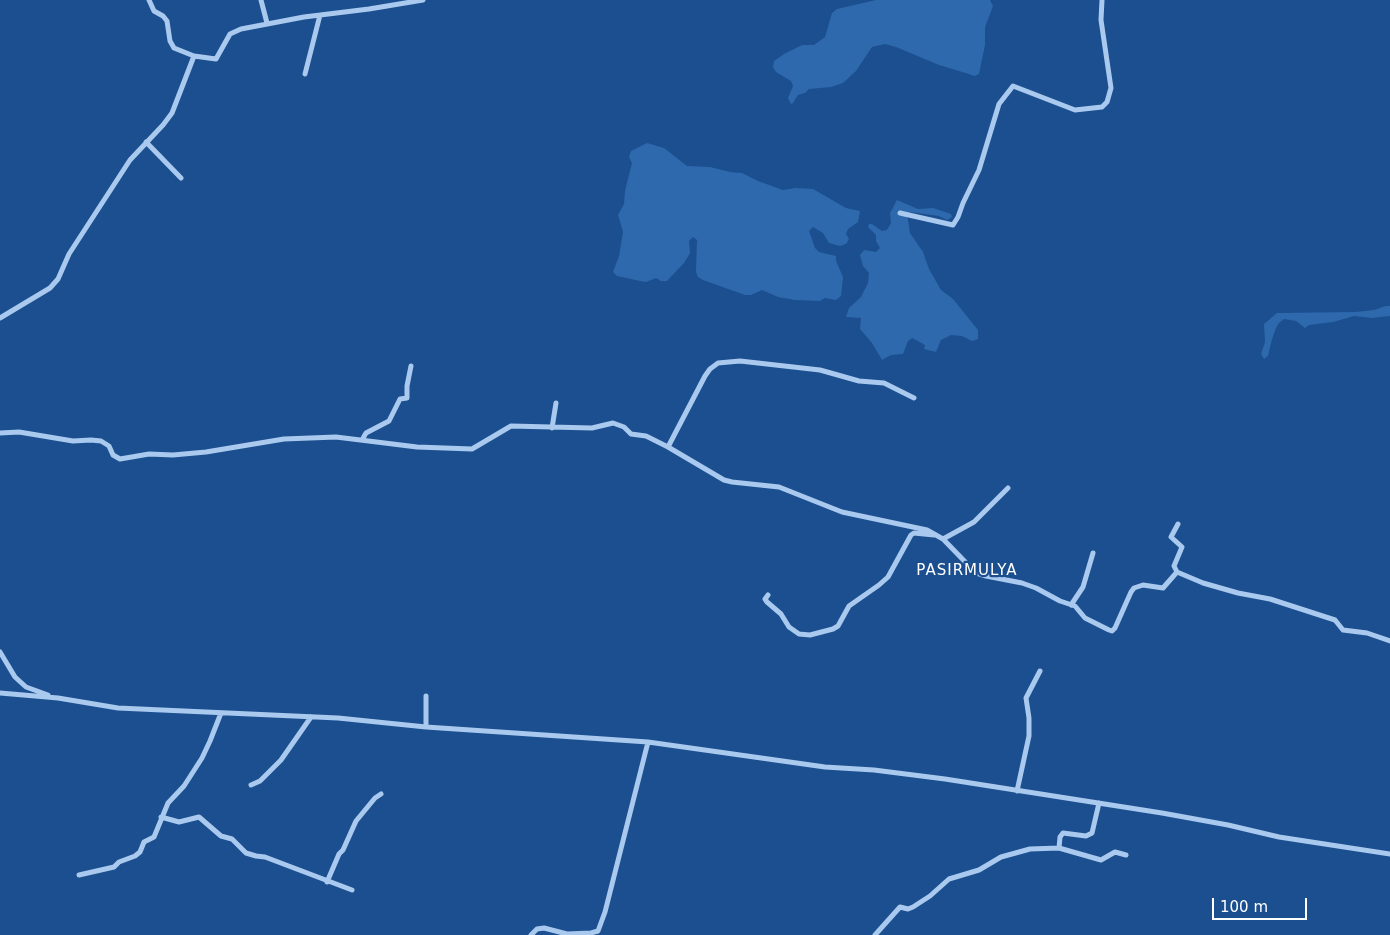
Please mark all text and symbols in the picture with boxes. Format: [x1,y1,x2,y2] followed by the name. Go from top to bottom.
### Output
[915,562,1019,580] district label: PASIRMULYA
[1215,888,1310,920] scale bar
[1220,898,1268,916] text: 100 m

